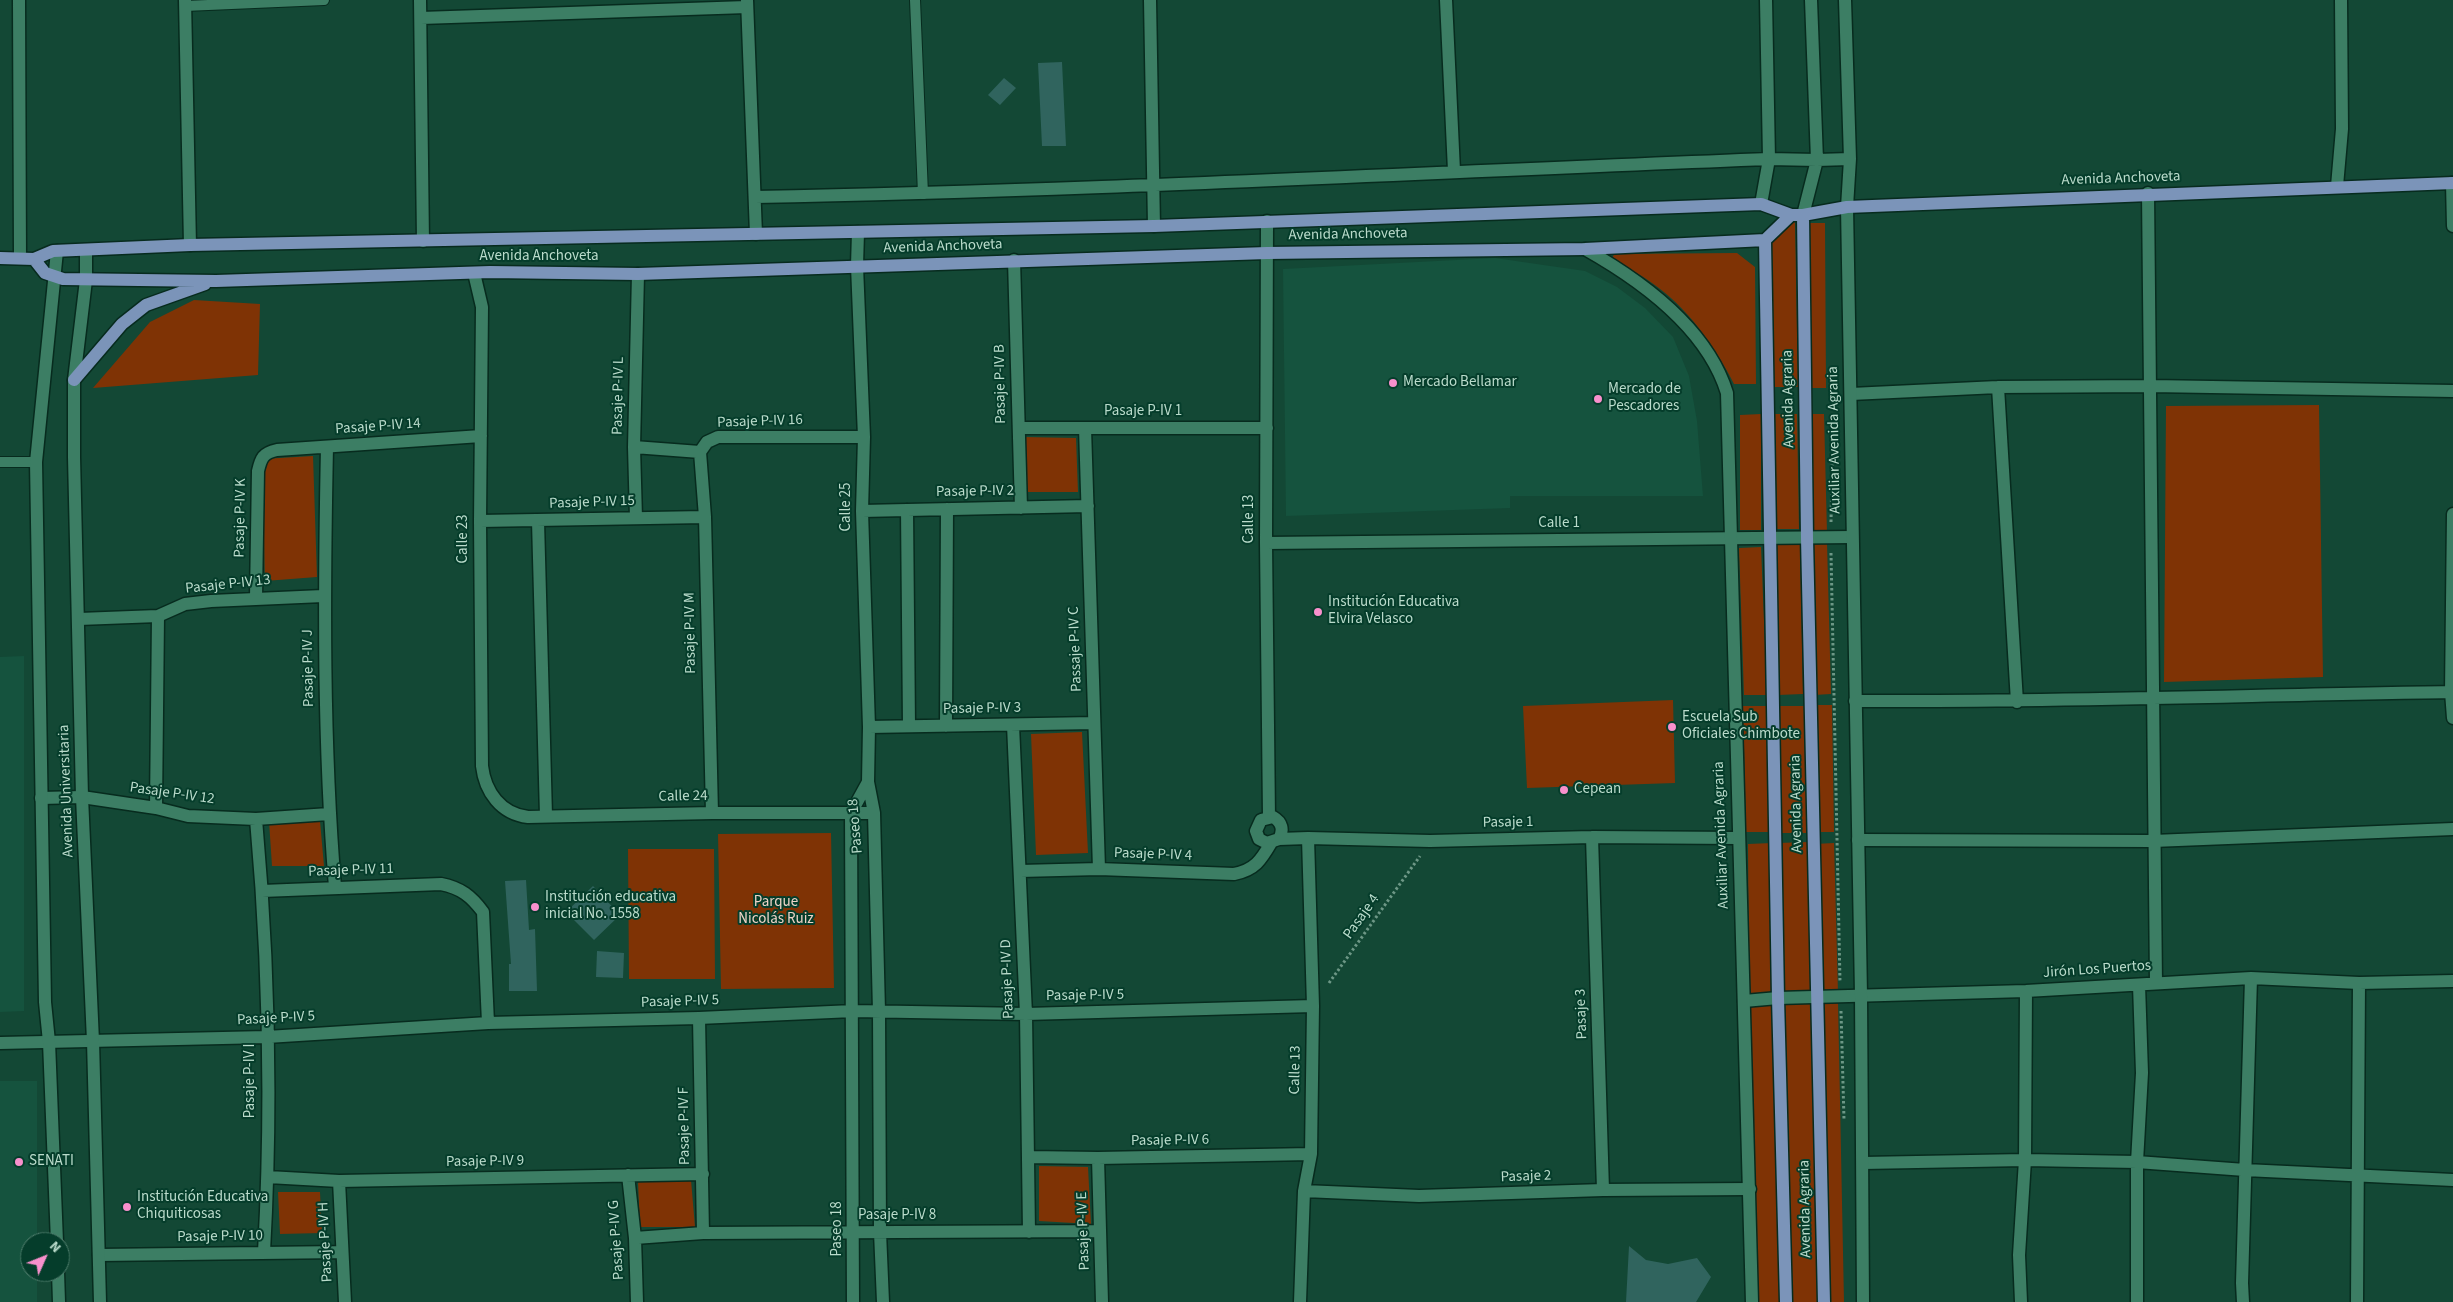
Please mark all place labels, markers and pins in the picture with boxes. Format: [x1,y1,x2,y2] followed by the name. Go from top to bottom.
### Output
[1403,374,1517,392] place label: Mercado Bellamar
[1387,377,1399,389] marker: Mercado Bellamar
[1608,381,1681,416] place label: Mercado de Pescadores
[1592,393,1604,405] marker: Mercado de Pescadores
[1328,594,1459,629] place label: Institución Educativa Elvira Velasco
[1312,606,1324,618] marker: Institución Educativa Elvira Velasco
[1682,709,1800,744] place label: Escuela Sub Oficiales Chimbote
[1666,721,1678,733] marker: Escuela Sub Oficiales Chimbote
[1574,781,1621,799] place label: Cepean
[1558,784,1570,796] marker: Cepean
[545,889,676,924] place label: Institución educativa inicial No. 1558
[529,901,541,913] marker: Institución educativa inicial No. 1558
[29,1153,74,1171] place label: SENATI
[13,1156,25,1168] marker: SENATI
[137,1189,268,1224] place label: Institución Educativa Chiquiticosas
[121,1201,133,1213] marker: Institución Educativa Chiquiticosas

